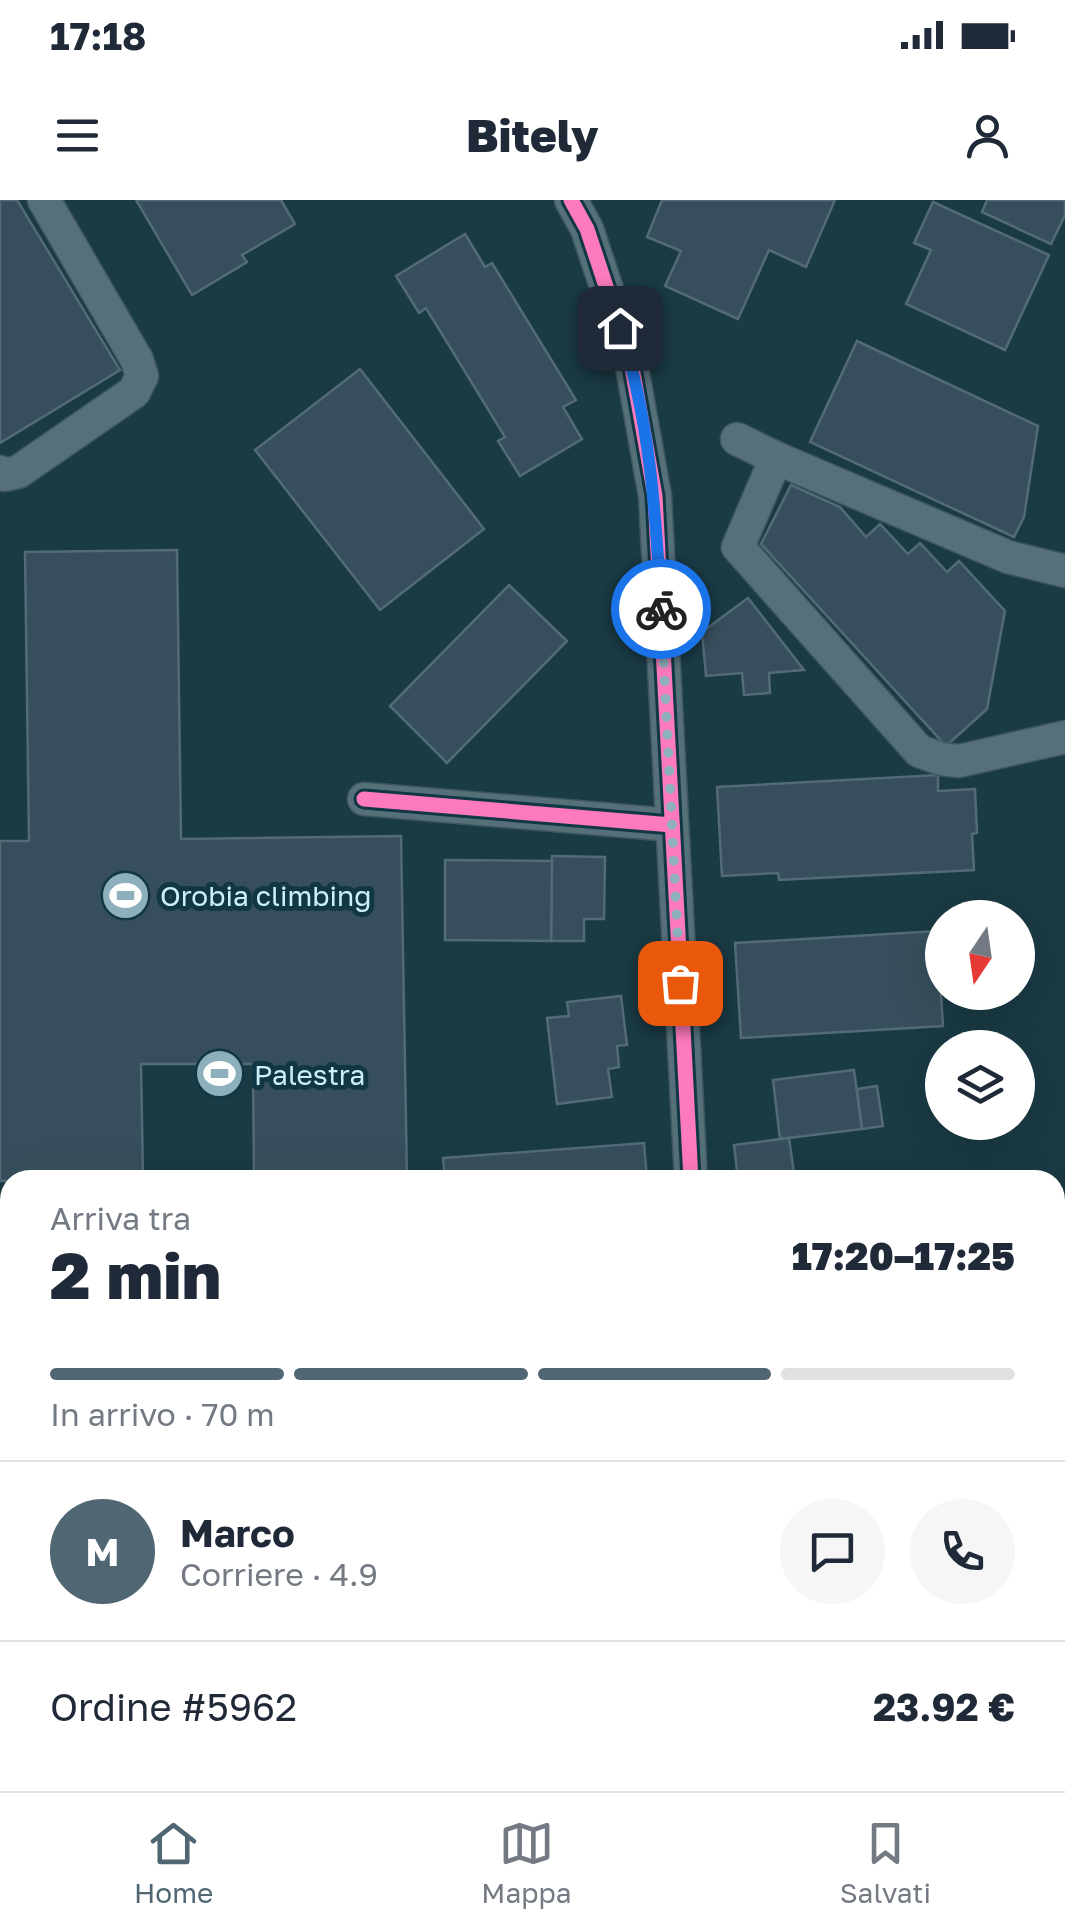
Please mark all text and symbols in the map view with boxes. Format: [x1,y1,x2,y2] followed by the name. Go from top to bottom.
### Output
[50,13,146,58] text: 17:18
[50,108,105,163] icon: menu
[466,108,599,162] text: Bitely
[960,108,1015,163] icon: person
[578,286,663,371] pin
[593,301,648,356] icon: home
[611,559,711,659] courier
[634,582,689,637] icon: bike
[99,869,151,921] sports icon: Orobia climbing
[160,879,371,912] place label: Orobia climbing
[925,900,1035,1010] north arrow
[925,900,1035,1140] map controls
[638,941,723,1026] pin
[653,956,708,1011] icon: bag
[925,1030,1035,1140] button: layers
[193,1048,245,1100] sports icon: Palestra
[254,1058,365,1091] place label: Palestra
[50,1199,191,1237] text: Arriva tra
[792,1233,1015,1278] text: 17:20–17:25
[50,1235,221,1313] text: 2 min
[50,1395,275,1433] text: In arrivo · 70 m
[780,1499,885,1604] button: chat
[910,1499,1015,1604] button: phone
[180,1510,295,1555] text: Marco
[86,1529,119,1574] text: M
[180,1555,378,1593] text: Corriere · 4.9
[50,1684,297,1729] text: Ordine #5962
[873,1684,1015,1729] text: 23.92 €
[134,1816,213,1909] tab: Home
[481,1816,572,1909] tab: Mappa
[840,1816,931,1909] tab: Salvati

